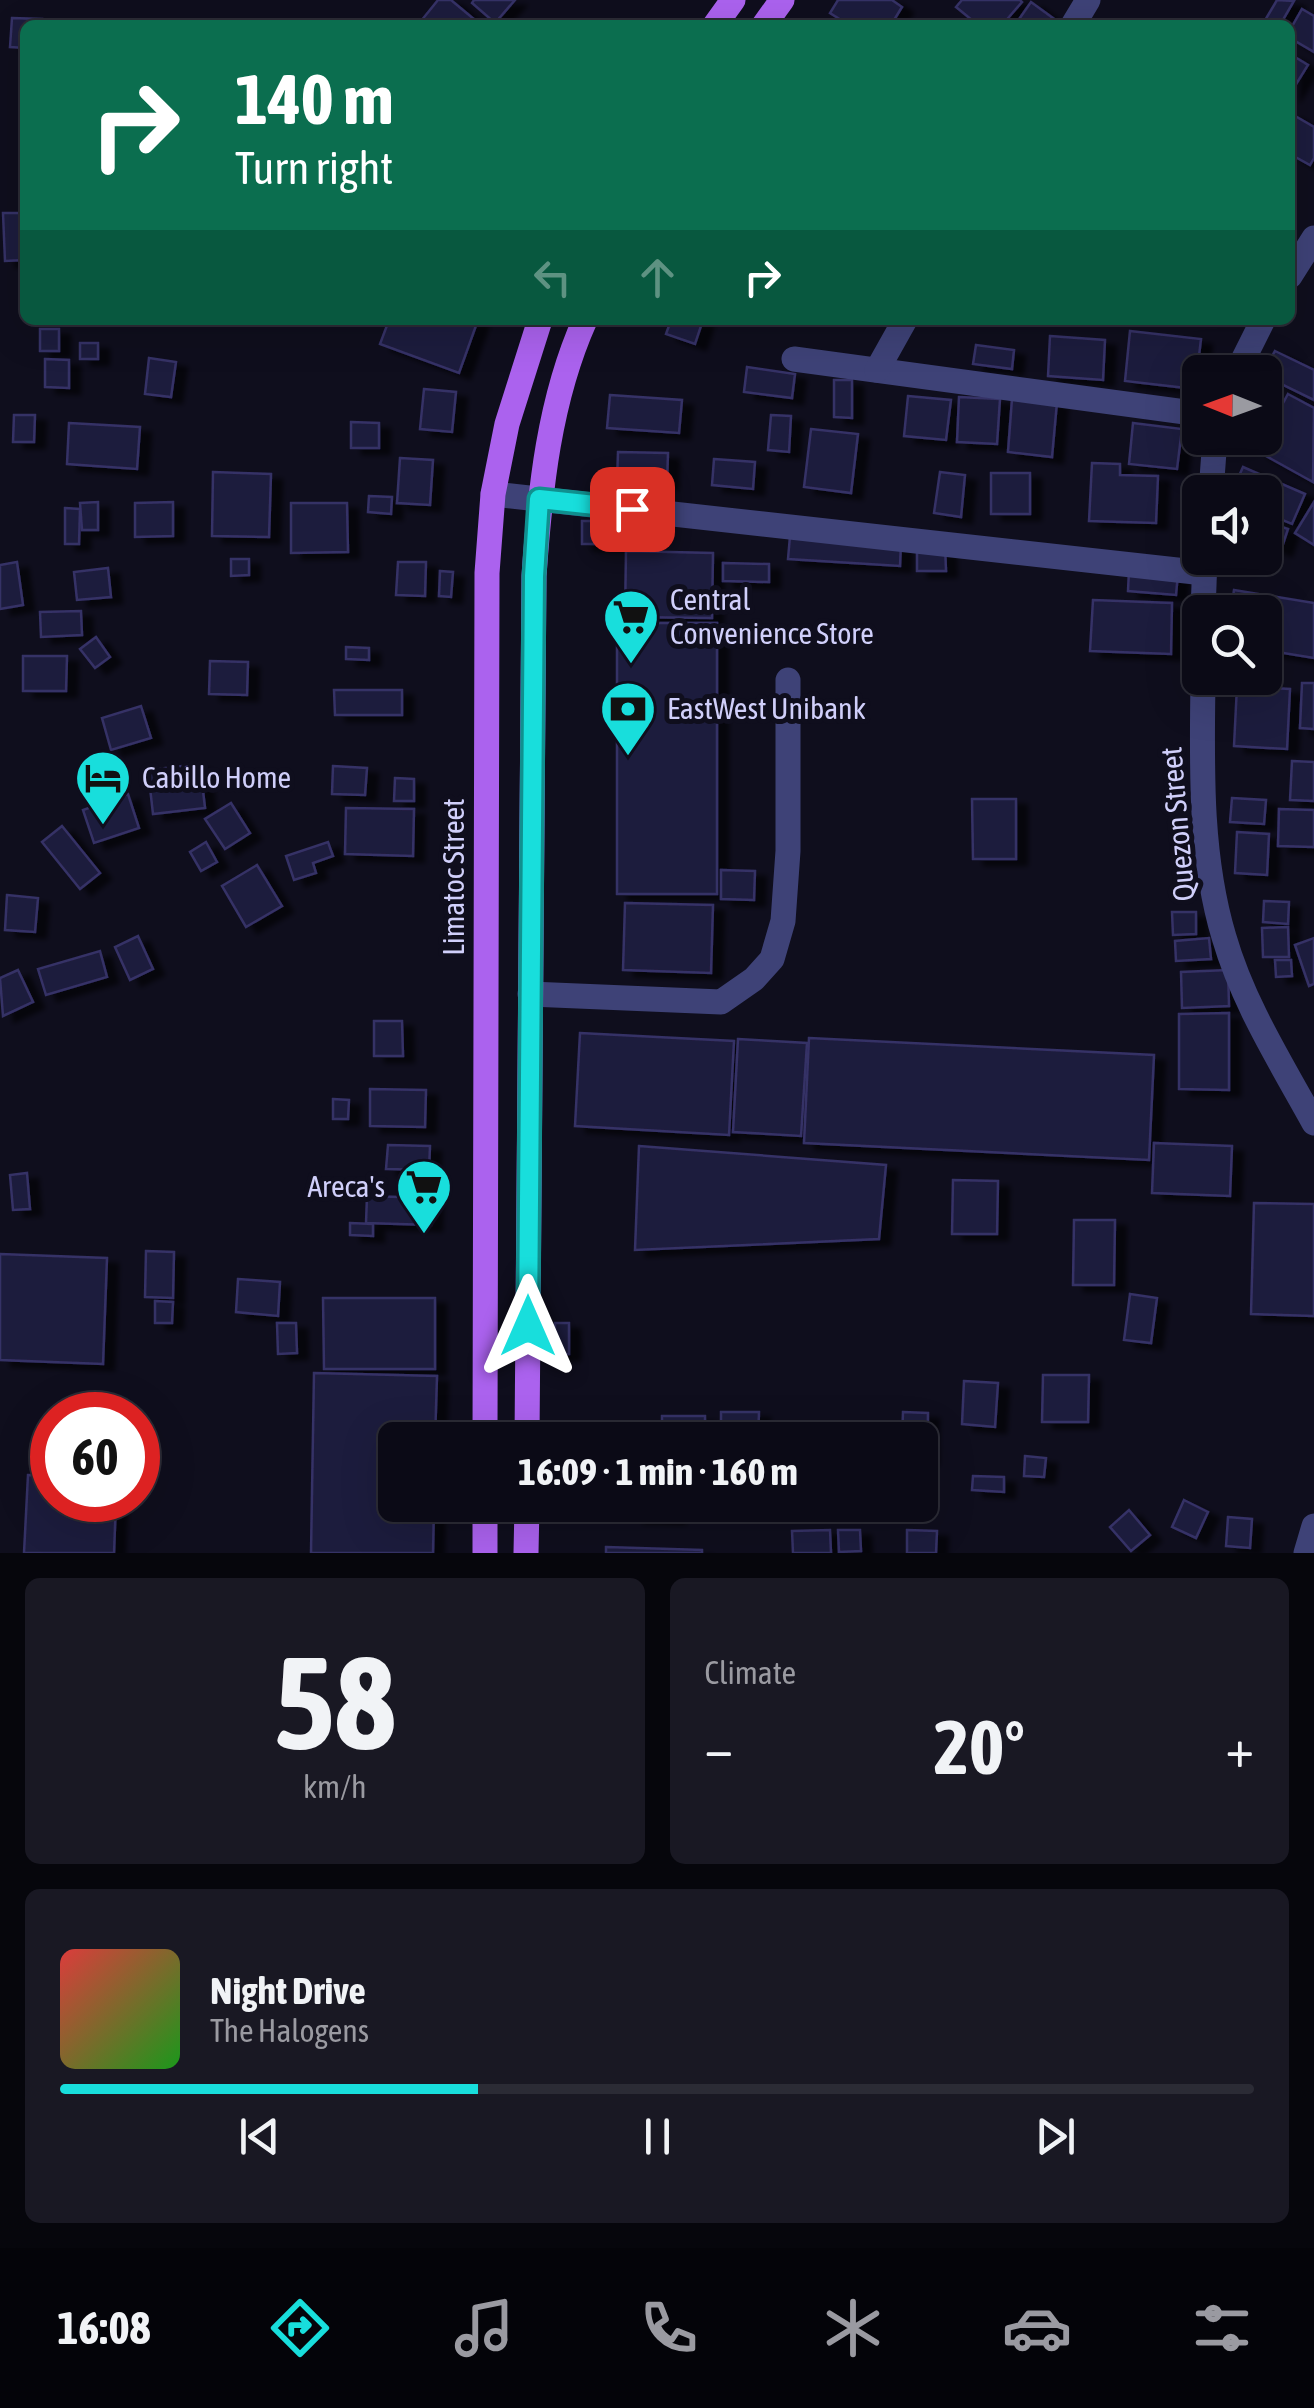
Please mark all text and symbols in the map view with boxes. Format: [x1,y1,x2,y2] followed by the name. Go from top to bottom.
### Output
[235,59,394,139] text: 140 m
[70,60,200,190] icon: right
[235,142,393,194] text: Turn right
[525,250,580,305] icon: left
[630,250,685,305] icon: ahead
[735,250,790,305] icon: right
[1182,355,1282,455] north arrow
[1182,355,1282,695] map controls
[590,467,675,552] pin
[1182,475,1282,575] button: sound
[605,482,660,537] icon: arrive
[670,582,874,650] place label: Central Convenience Store
[601,587,661,666] supermarket icon: Central Convenience Store
[1182,595,1282,695] button: search
[598,679,658,758] bank icon: EastWest Unibank
[667,691,866,725] place label: EastWest Unibank
[1153,746,1201,903] street label: Quezon Street
[73,748,133,827] hotel icon: Cabillo Home
[142,760,291,794] place label: Cabillo Home
[436,798,470,956] street label: Limatoc Street
[394,1157,454,1236] supermarket icon: Areca's
[307,1169,385,1203] place label: Areca's
[476,1274,580,1378] position arrow
[30,1392,160,1522] speed limit sign: 60
[518,1450,798,1493] text: 16:09 · 1 min · 160 m
[274,1628,396,1777] text: 58
[705,1654,796,1691] text: Climate
[934,1704,1025,1790] text: 20°
[705,1716,733,1779] text: −
[1225,1716,1254,1779] text: +
[303,1768,366,1805] text: km/h
[210,1969,366,2012] text: Night Drive
[210,2012,369,2049] text: The Halogens
[232,2109,287,2164] icon: previous
[630,2109,685,2164] icon: pause
[1028,2109,1083,2164] icon: next
[265,2293,335,2363] icon: directions
[449,2293,519,2363] icon: music
[634,2293,704,2363] icon: phone
[818,2293,888,2363] icon: climate
[1002,2293,1072,2363] icon: car
[1187,2293,1257,2363] icon: filters
[57,2302,151,2354] text: 16:08

